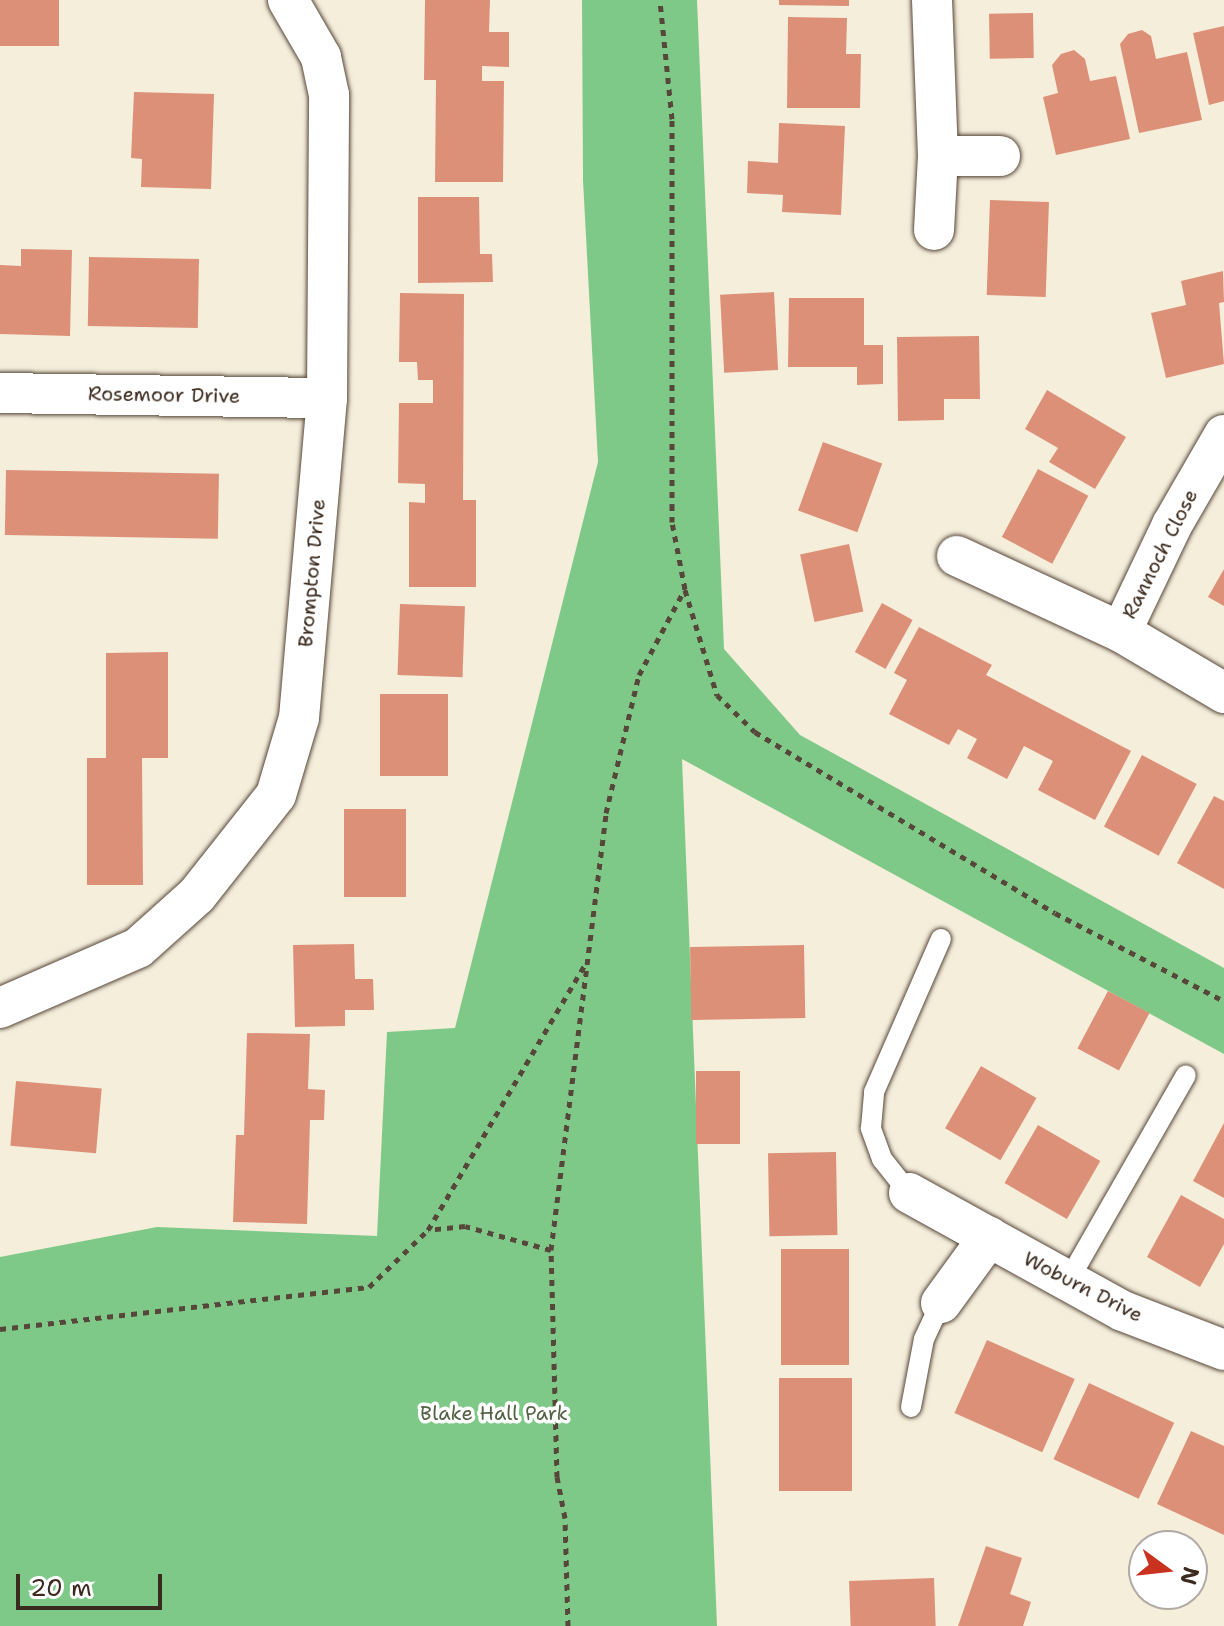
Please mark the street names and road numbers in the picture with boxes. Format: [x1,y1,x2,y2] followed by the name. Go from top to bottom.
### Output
[88,382,240,408] street label: Rosemoor Drive
[1117,485,1203,623] street label: Rannoch Close
[294,498,330,648] street label: Brompton Drive
[1019,1247,1147,1327] street label: Woburn Drive

